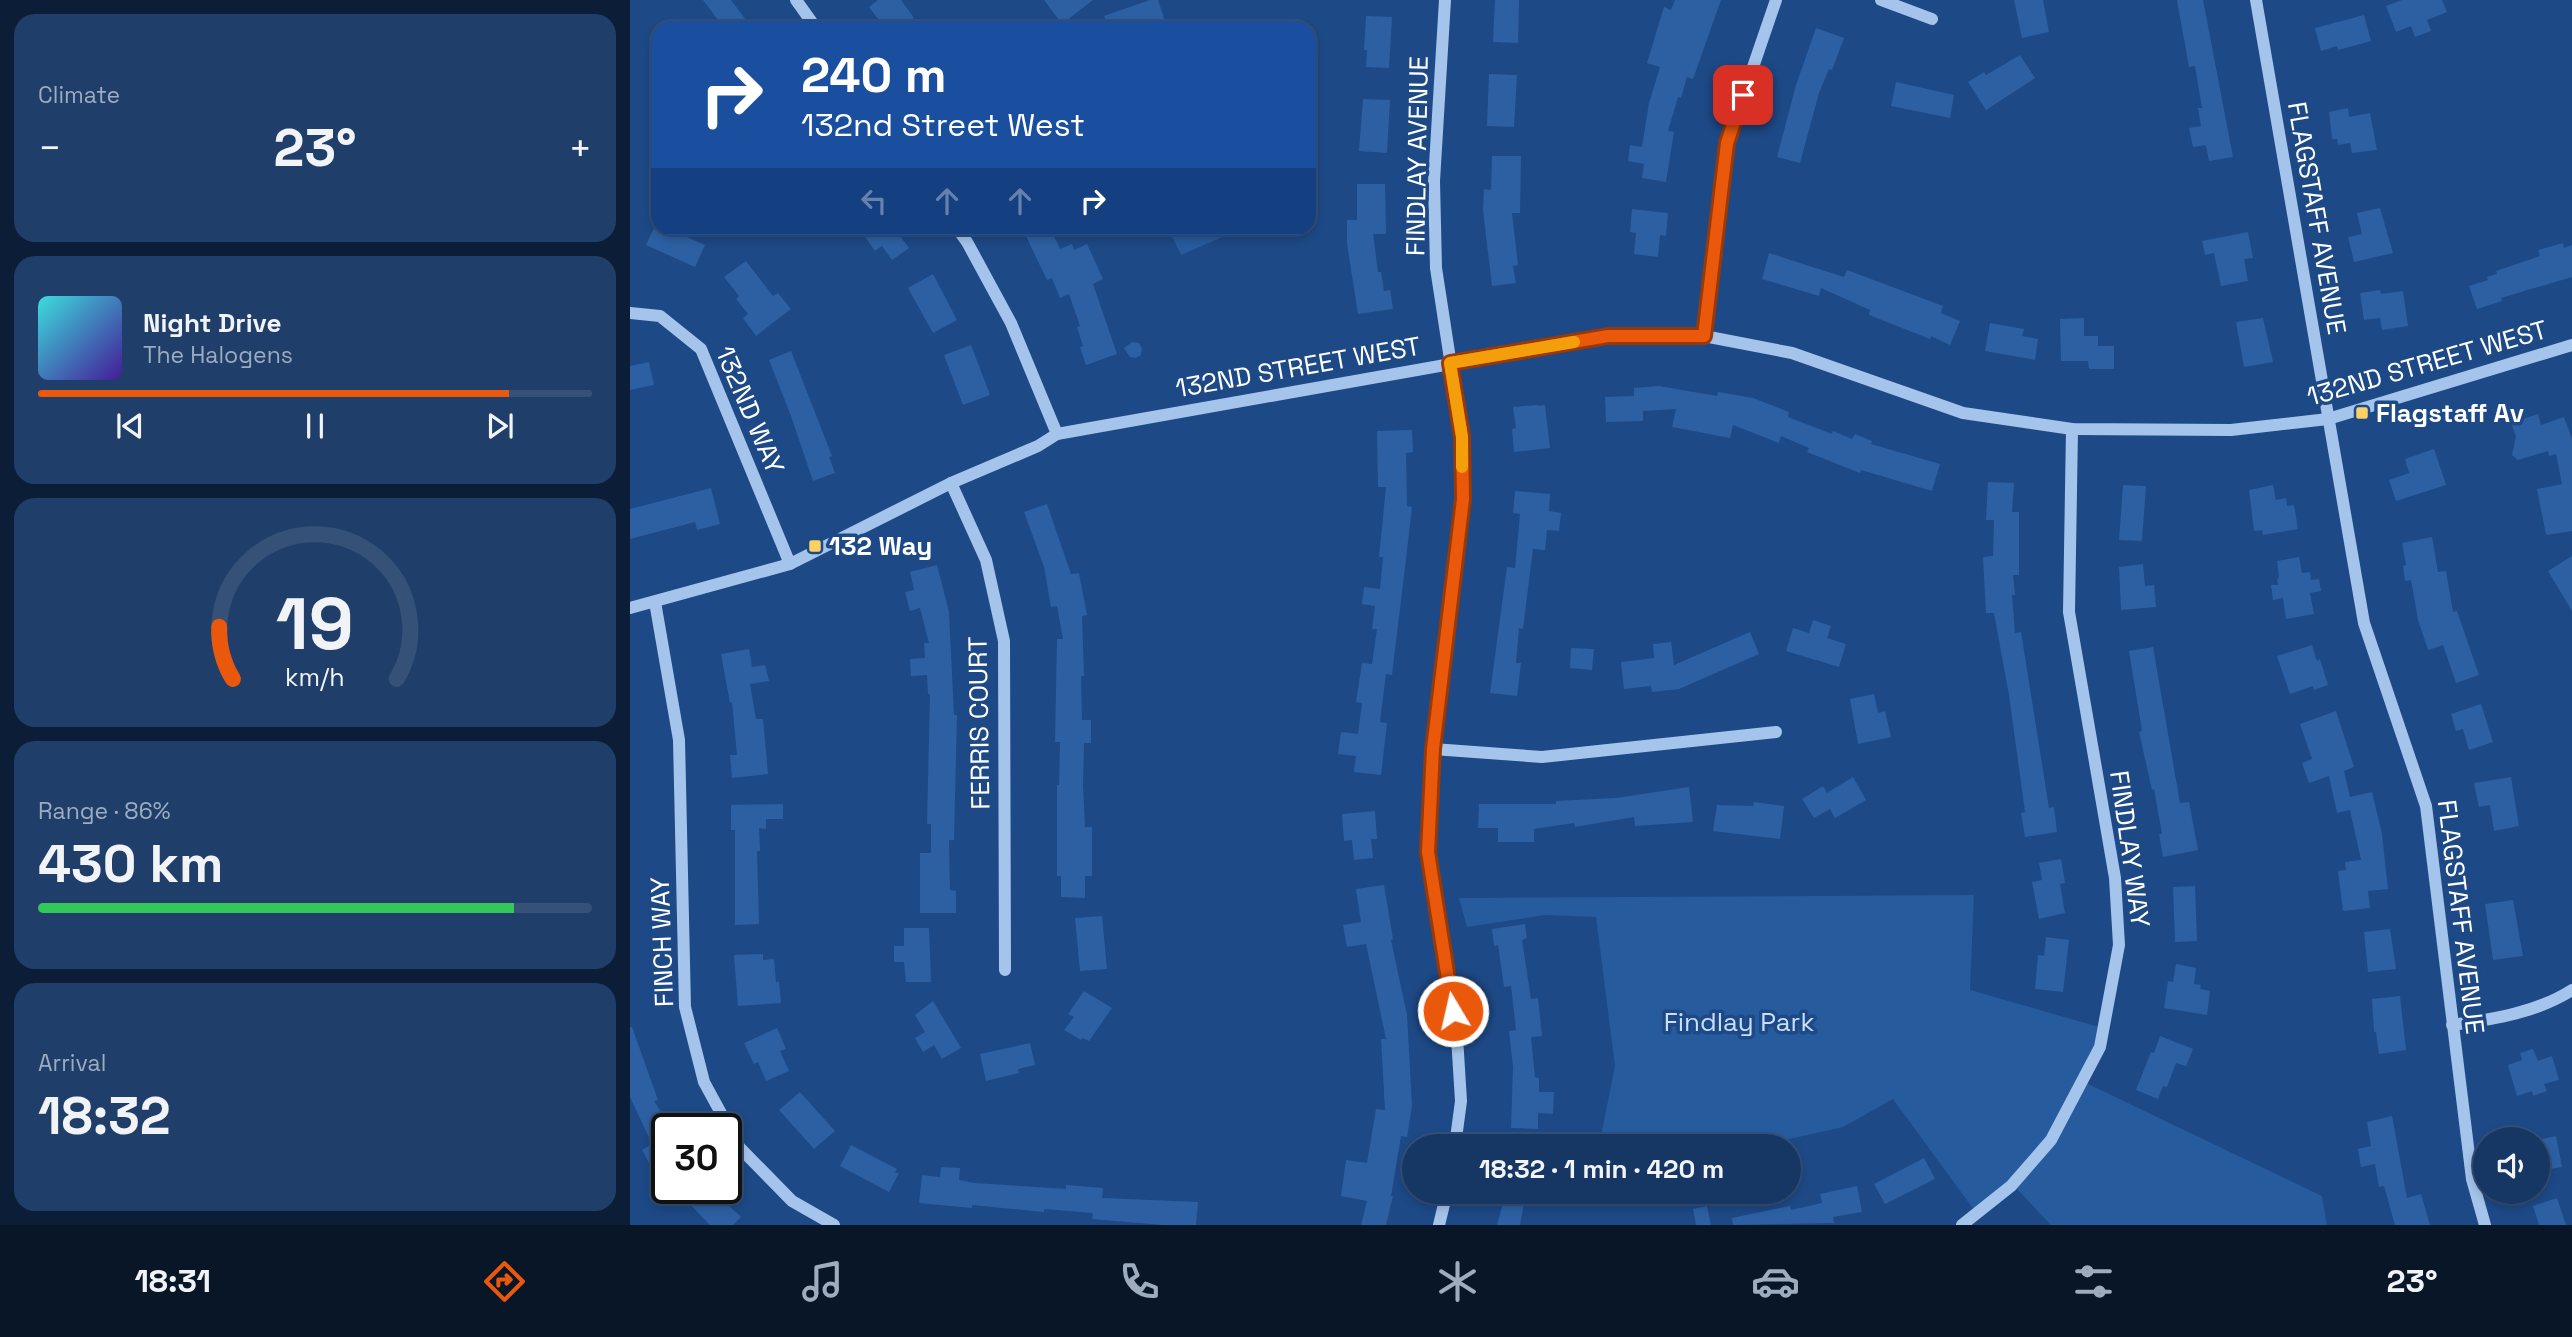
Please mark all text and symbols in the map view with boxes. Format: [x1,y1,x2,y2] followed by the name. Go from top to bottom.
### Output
[801,44,947,106] text: 240 m
[686,49,777,140] icon: right
[1398,56,1436,256] street label: FINDLAY AVENUE
[1713,65,1773,125] pin
[1724,76,1762,114] icon: arrive
[38,80,120,110] text: Climate
[2280,99,2354,337] street label: FLAGSTAFF AVENUE
[801,105,1085,145] text: 132nd Street West
[274,115,357,181] text: 23°
[38,124,62,172] text: −
[568,124,592,172] text: +
[855,182,893,220] icon: left
[928,182,966,220] icon: ahead
[1001,182,1039,220] icon: ahead
[1074,182,1112,220] icon: right
[143,306,281,340] text: Night Drive
[2303,312,2551,414] street label: 132ND STREET WEST
[1173,329,1423,405] street label: 132ND STREET WEST
[143,340,293,370] text: The Halogens
[708,341,792,479] street label: 132ND WAY
[2376,396,2524,430] place label: Flagstaff Av
[2354,405,2370,421] marker: Flagstaff Av
[111,407,149,445] icon: previous
[296,407,334,445] icon: pause
[481,407,519,445] icon: next
[829,529,932,563] place label: 132 Way
[807,538,823,554] marker: 132 Way
[276,577,354,670] text: 19
[960,636,998,810] street label: FERRIS COURT
[285,660,345,692] text: km/h
[2102,768,2158,930] street label: FINDLAY WAY
[38,796,171,826] text: Range · 86%
[2430,798,2492,1036] street label: FLAGSTAFF AVENUE
[38,831,223,897] text: 430 km
[643,876,681,1008] street label: FINCH WAY
[1416,974,1490,1048] position arrow
[1664,1005,1814,1039] park label: Findlay Park
[38,1048,106,1078] text: Arrival
[38,1083,171,1149] text: 18:32
[651,1113,742,1204] speed limit sign: 30
[2473,1127,2550,1204] map controls
[2473,1127,2550,1204] button: sound
[1479,1152,1724,1186] text: 18:32 · 1 min · 420 m
[480,1257,529,1306] icon: directions
[798,1257,847,1306] icon: music
[1115,1257,1164,1306] icon: phone
[1433,1257,1482,1306] icon: climate
[1751,1257,1800,1306] icon: car
[2069,1257,2118,1306] icon: filters
[134,1261,211,1301] text: 18:31
[2387,1261,2438,1301] text: 23°

